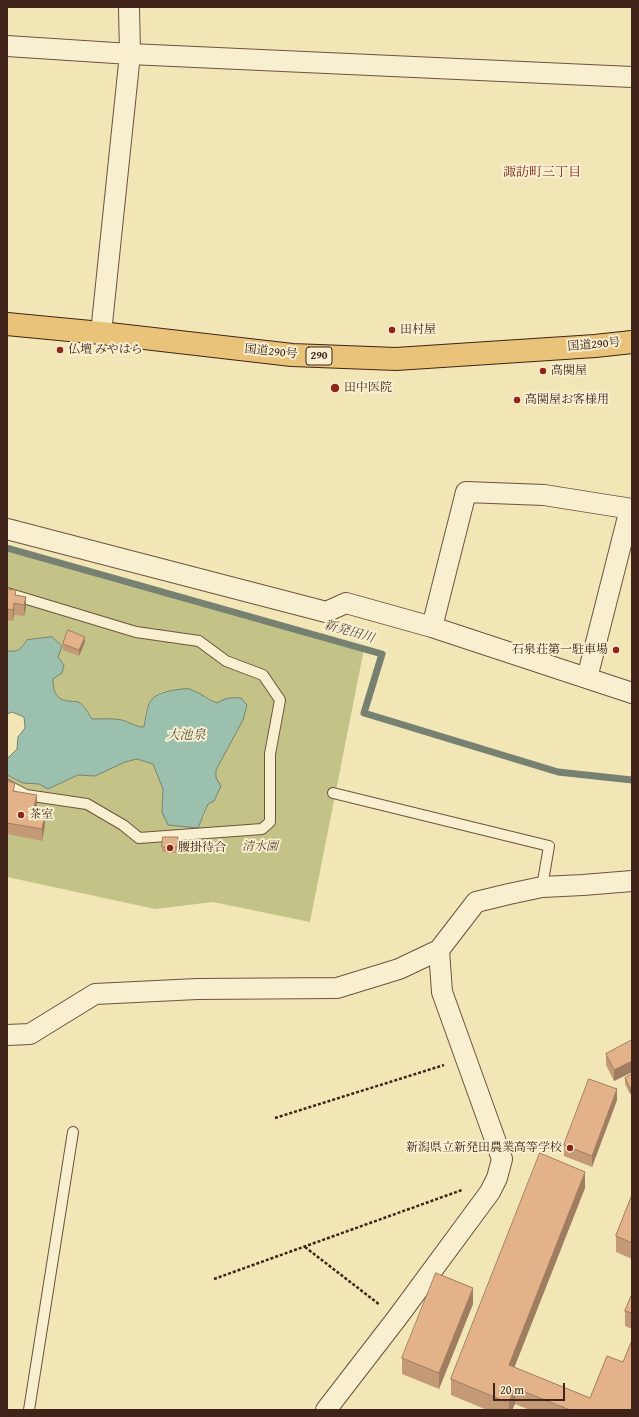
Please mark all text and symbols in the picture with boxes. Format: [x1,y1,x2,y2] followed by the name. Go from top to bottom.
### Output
[503,165,581,181] district label: 諏訪町三丁目
[400,323,436,337] place label: 田村屋
[387,325,397,335] marker: 田村屋
[567,336,621,354] street label: 国道290号
[244,342,298,362] street label: 国道290号
[68,343,143,357] place label: 仏壇 みやはら
[55,345,65,355] marker: 仏壇 みやはら
[306,347,332,365] road number: 290
[551,364,587,378] place label: 高関屋
[538,366,548,376] marker: 高関屋
[344,381,392,395] place label: 田中医院
[329,382,341,394] marker: 田中医院
[525,393,609,407] place label: 高関屋お客様用
[512,395,522,405] marker: 高関屋お客様用
[322,617,376,647] water label: 新発田川
[512,643,608,657] place label: 石泉荘第一駐車場
[611,645,621,655] marker: 石泉荘第一駐車場
[167,728,205,744] water label: 大池泉
[29,808,53,822] place label: 茶室
[16,810,26,820] marker: 茶室
[242,840,278,854] park label: 清水園
[178,841,226,855] place label: 腰掛待合
[165,843,175,853] marker: 腰掛待合
[406,1141,562,1155] place label: 新潟県立新発田農業高等学校
[565,1143,575,1153] marker: 新潟県立新発田農業高等学校
[495,1375,567,1401] scale bar
[500,1381,524,1398] text: 20 m

